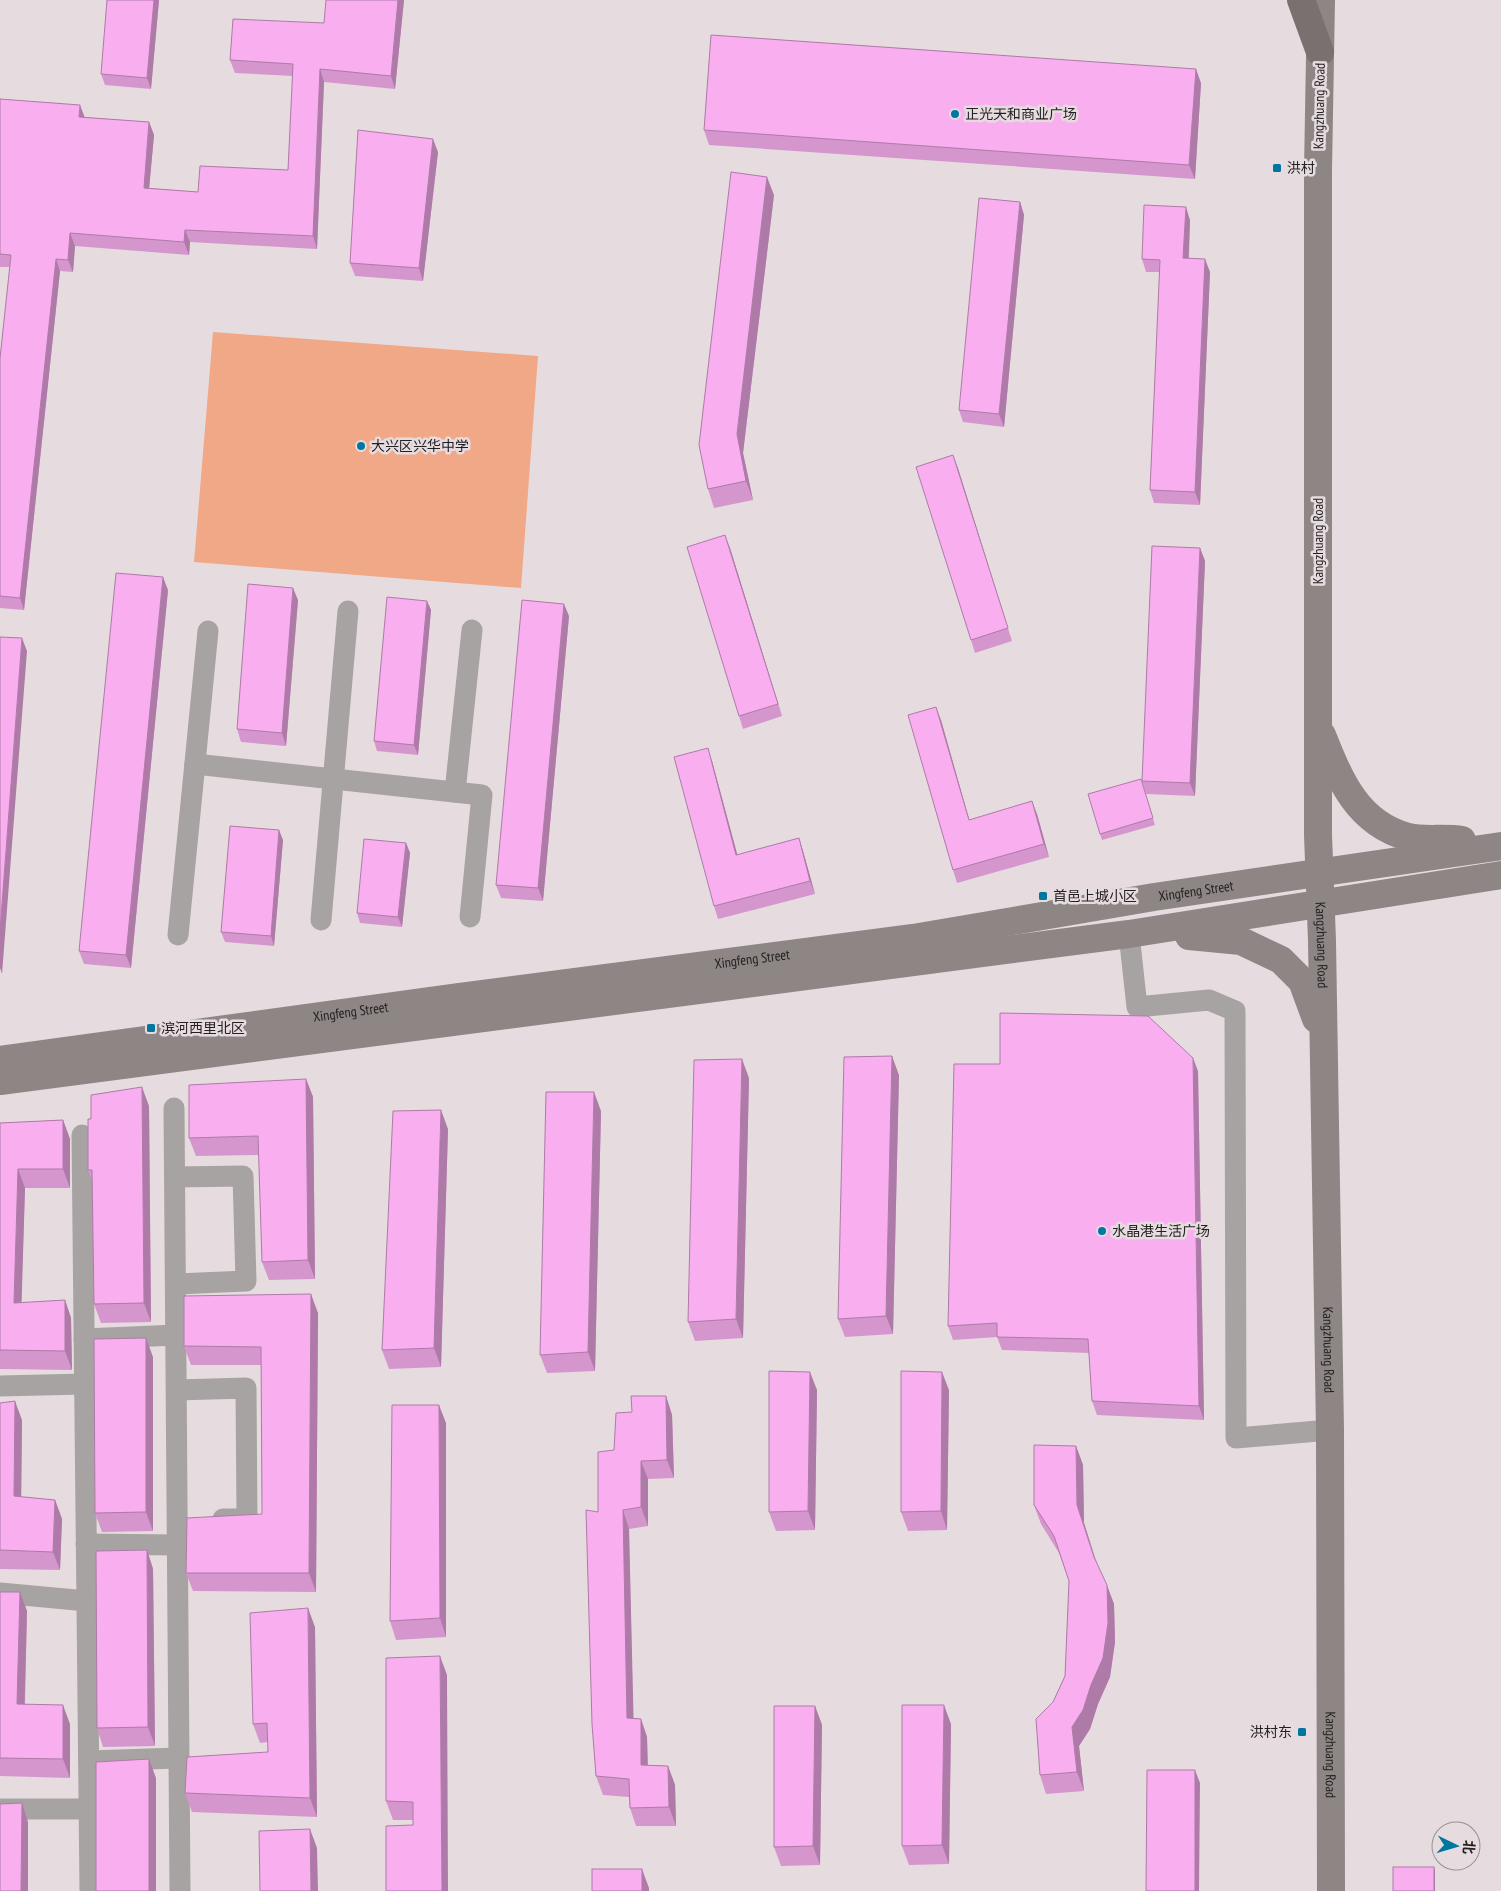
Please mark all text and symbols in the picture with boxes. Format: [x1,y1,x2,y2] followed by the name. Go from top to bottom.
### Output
[1309,63,1329,149] street label: Kangzhuang Road
[965,105,1077,123] place label: 正光天和商业广场
[949,108,961,120] marker: 正光天和商业广场
[1287,159,1315,177] place label: 洪村
[1271,162,1283,174] marker: 洪村
[371,437,469,455] place label: 大兴区兴华中学
[355,440,367,452] marker: 大兴区兴华中学
[1309,498,1327,584] street label: Kangzhuang Road
[1157,876,1235,905] street label: Xingfeng Street
[1053,887,1137,905] place label: 首邑上城小区
[1037,890,1049,902] marker: 首邑上城小区
[1312,901,1332,988] street label: Kangzhuang Road
[713,945,791,973] street label: Xingfeng Street
[312,998,390,1026] street label: Xingfeng Street
[161,1019,245,1037] place label: 滨河西里北区
[145,1022,157,1034] marker: 滨河西里北区
[1112,1222,1210,1240] place label: 水晶港生活广场
[1096,1225,1108,1237] marker: 水晶港生活广场
[1319,1306,1338,1393] street label: Kangzhuang Road
[1322,1712,1340,1798] street label: Kangzhuang Road
[1250,1723,1292,1741] place label: 洪村东
[1296,1726,1308,1738] marker: 洪村东
[1431,1821,1481,1871] north arrow
[1459,1839,1479,1855] text: 北

